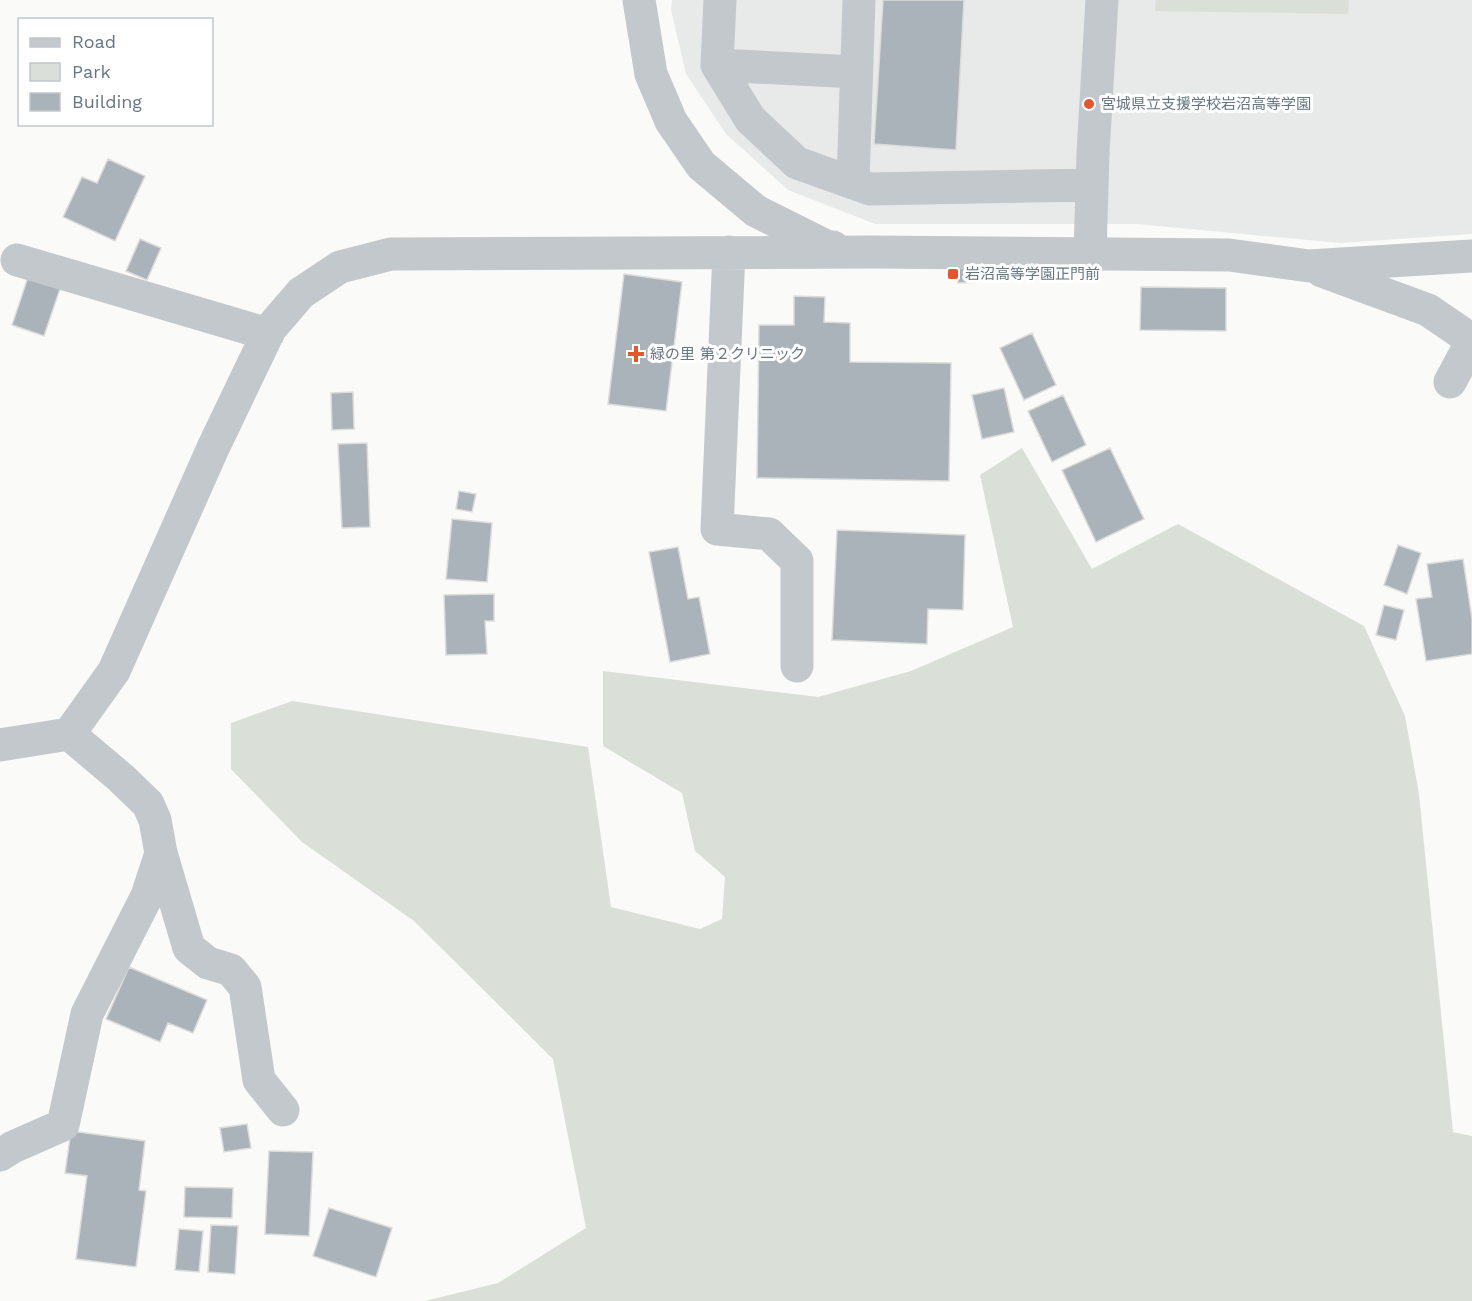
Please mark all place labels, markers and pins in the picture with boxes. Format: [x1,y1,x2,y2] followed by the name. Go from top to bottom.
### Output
[1101,95,1311,113] place label: 宮城県立支援学校岩沼高等学園
[1082,97,1096,111] marker: 宮城県立支援学校岩沼高等学園
[965,265,1100,283] place label: 岩沼高等学園正門前
[946,267,960,281] marker: 岩沼高等学園正門前
[627,345,645,363] marker: 緑の里 第２クリニック
[650,345,805,363] place label: 緑の里 第２クリニック

